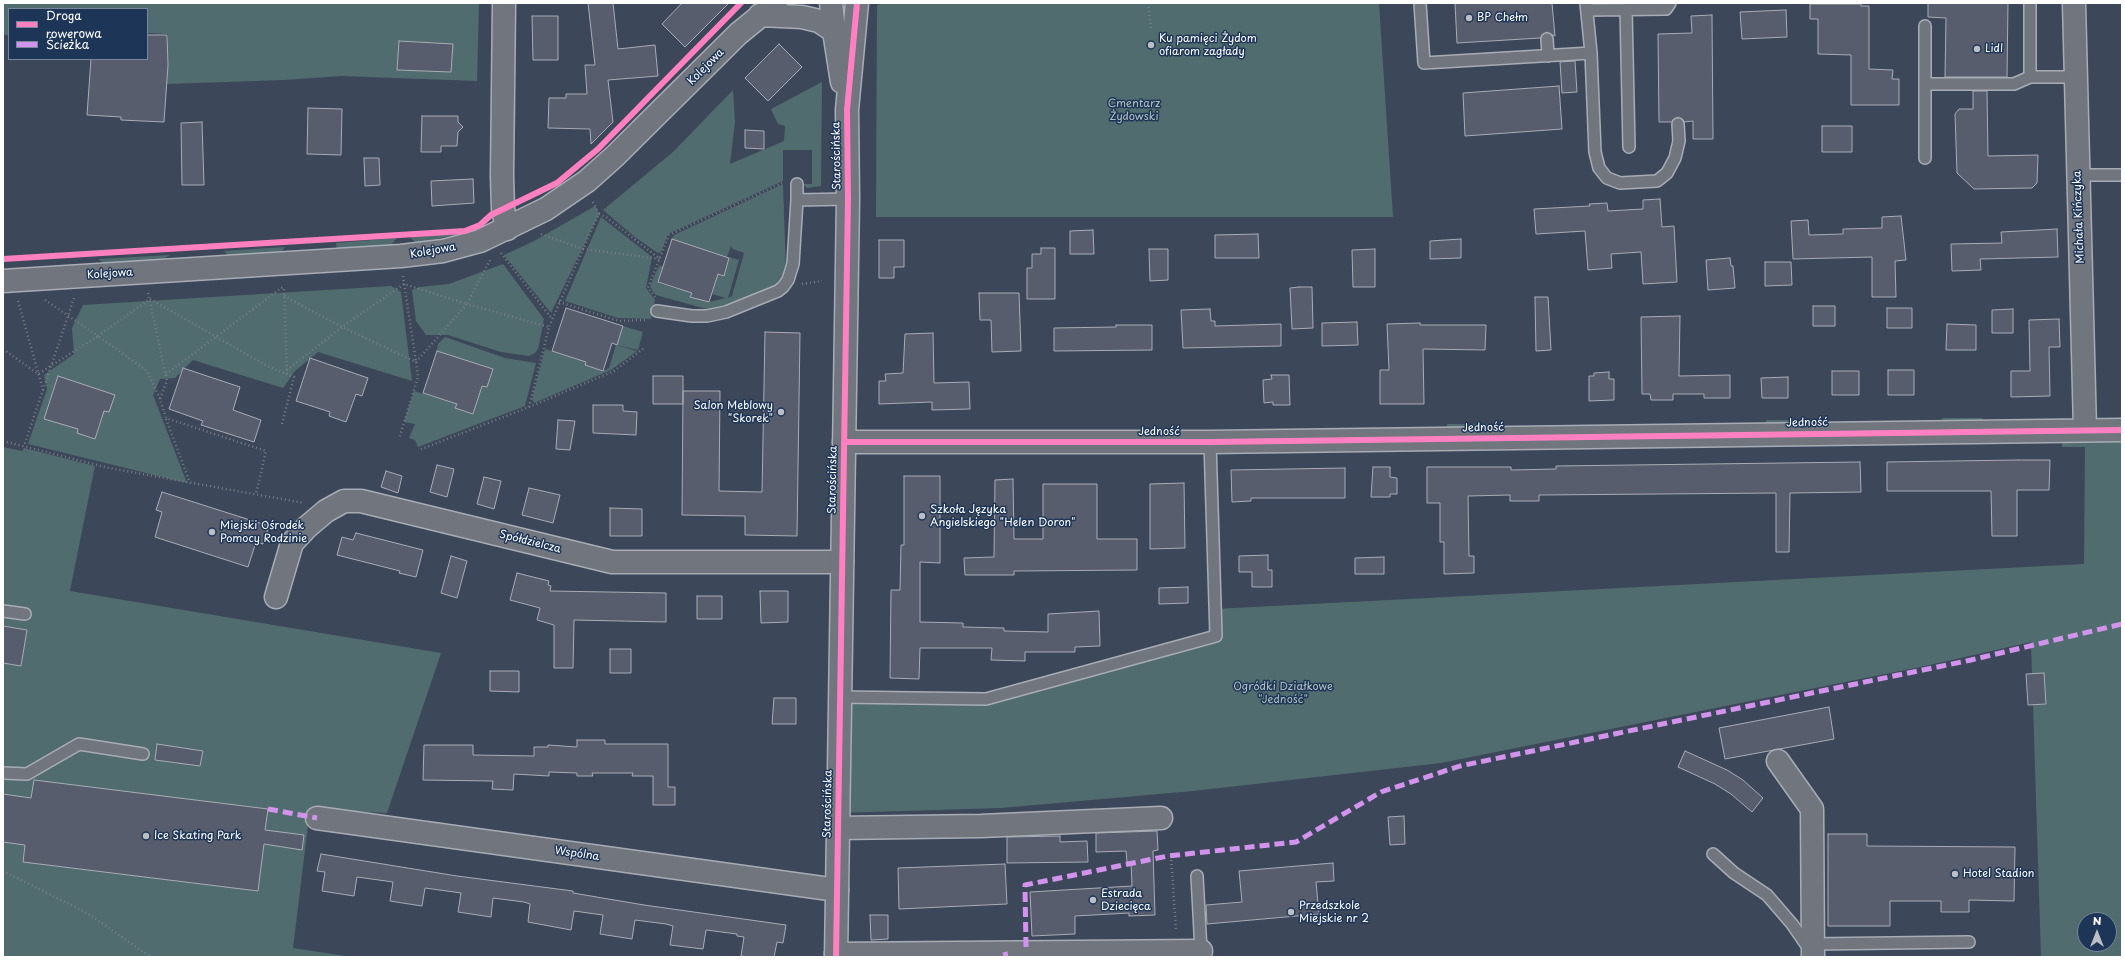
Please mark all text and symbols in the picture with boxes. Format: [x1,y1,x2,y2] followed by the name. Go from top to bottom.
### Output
[46,6,102,42] text: Droga rowerowa
[8,8,148,60] legend
[1477,11,1528,25] place label: BP Chełm
[1464,13,1474,23] marker: BP Chełm
[1159,32,1257,58] place label: Ku pamięci Żydom ofiarom zagłady
[46,35,89,53] text: Ścieżka
[1146,40,1156,50] marker: Ku pamięci Żydom ofiarom zagłady
[1985,42,2003,56] place label: Lidl
[1972,44,1982,54] marker: Lidl
[685,46,727,88] street label: Kolejowa
[1108,97,1160,123] park label: Cmentarz Żydowski
[830,122,844,190] street label: Starościńska
[2071,170,2087,264] street label: Michała Kińczyka
[409,241,457,261] street label: Kolejowa
[87,266,133,282] street label: Kolejowa
[694,399,773,425] place label: Salon Meblowy "Skorek"
[776,407,786,417] marker: Salon Meblowy "Skorek"
[1786,416,1828,430] street label: Jedność
[1462,421,1504,435] street label: Jedność
[1138,425,1180,439] street label: Jedność
[826,446,840,514] street label: Starościńska
[930,503,1076,529] place label: Szkoła Języka Angielskiego "Helen Doron"
[917,511,927,521] marker: Szkoła Języka Angielskiego "Helen Doron"
[220,519,307,545] place label: Miejski Ośrodek Pomocy Rodzinie
[207,527,217,537] marker: Miejski Ośrodek Pomocy Rodzinie
[498,528,562,556] street label: Spółdzielcza
[1233,680,1333,706] park label: Ogródki Działkowe "Jedność"
[821,770,835,838] street label: Starościńska
[154,829,241,843] place label: Ice Skating Park
[141,831,151,841] marker: Ice Skating Park
[554,844,600,864] street label: Wspólna
[1963,867,2034,881] place label: Hotel Stadion
[1950,869,1960,879] marker: Hotel Stadion
[1101,887,1151,913] place label: Estrada Dziecięca
[1088,895,1098,905] marker: Estrada Dziecięca
[1299,899,1369,925] place label: Przedszkole Miejskie nr 2
[1286,907,1296,917] marker: Przedszkole Miejskie nr 2
[2077,912,2117,952] north arrow
[2093,912,2101,929] text: N

